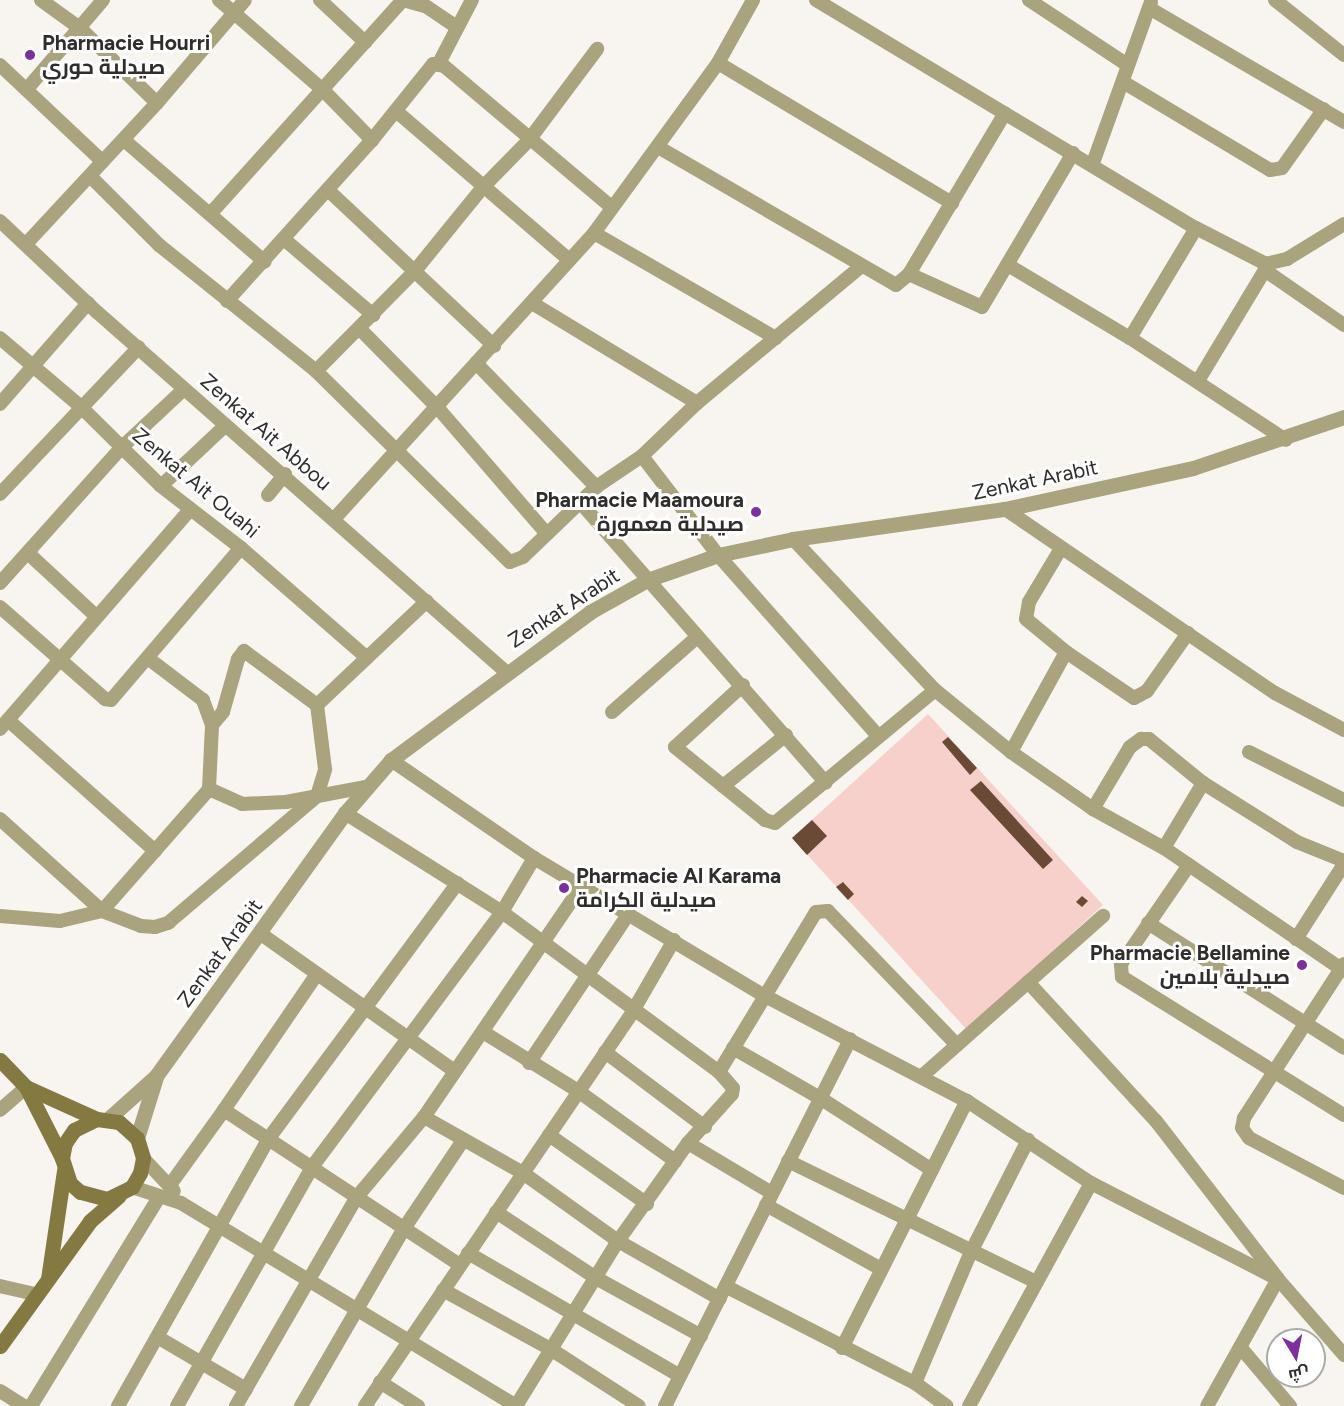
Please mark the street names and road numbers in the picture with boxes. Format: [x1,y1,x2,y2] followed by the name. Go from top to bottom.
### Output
[195,368,337,496] street label: Zenkat Ait Abbou
[127,423,265,543] street label: Zenkat Ait Ouahi
[970,454,1100,506] street label: Zenkat Arabit
[504,563,624,653] street label: Zenkat Arabit
[172,894,268,1012] street label: Zenkat Arabit

